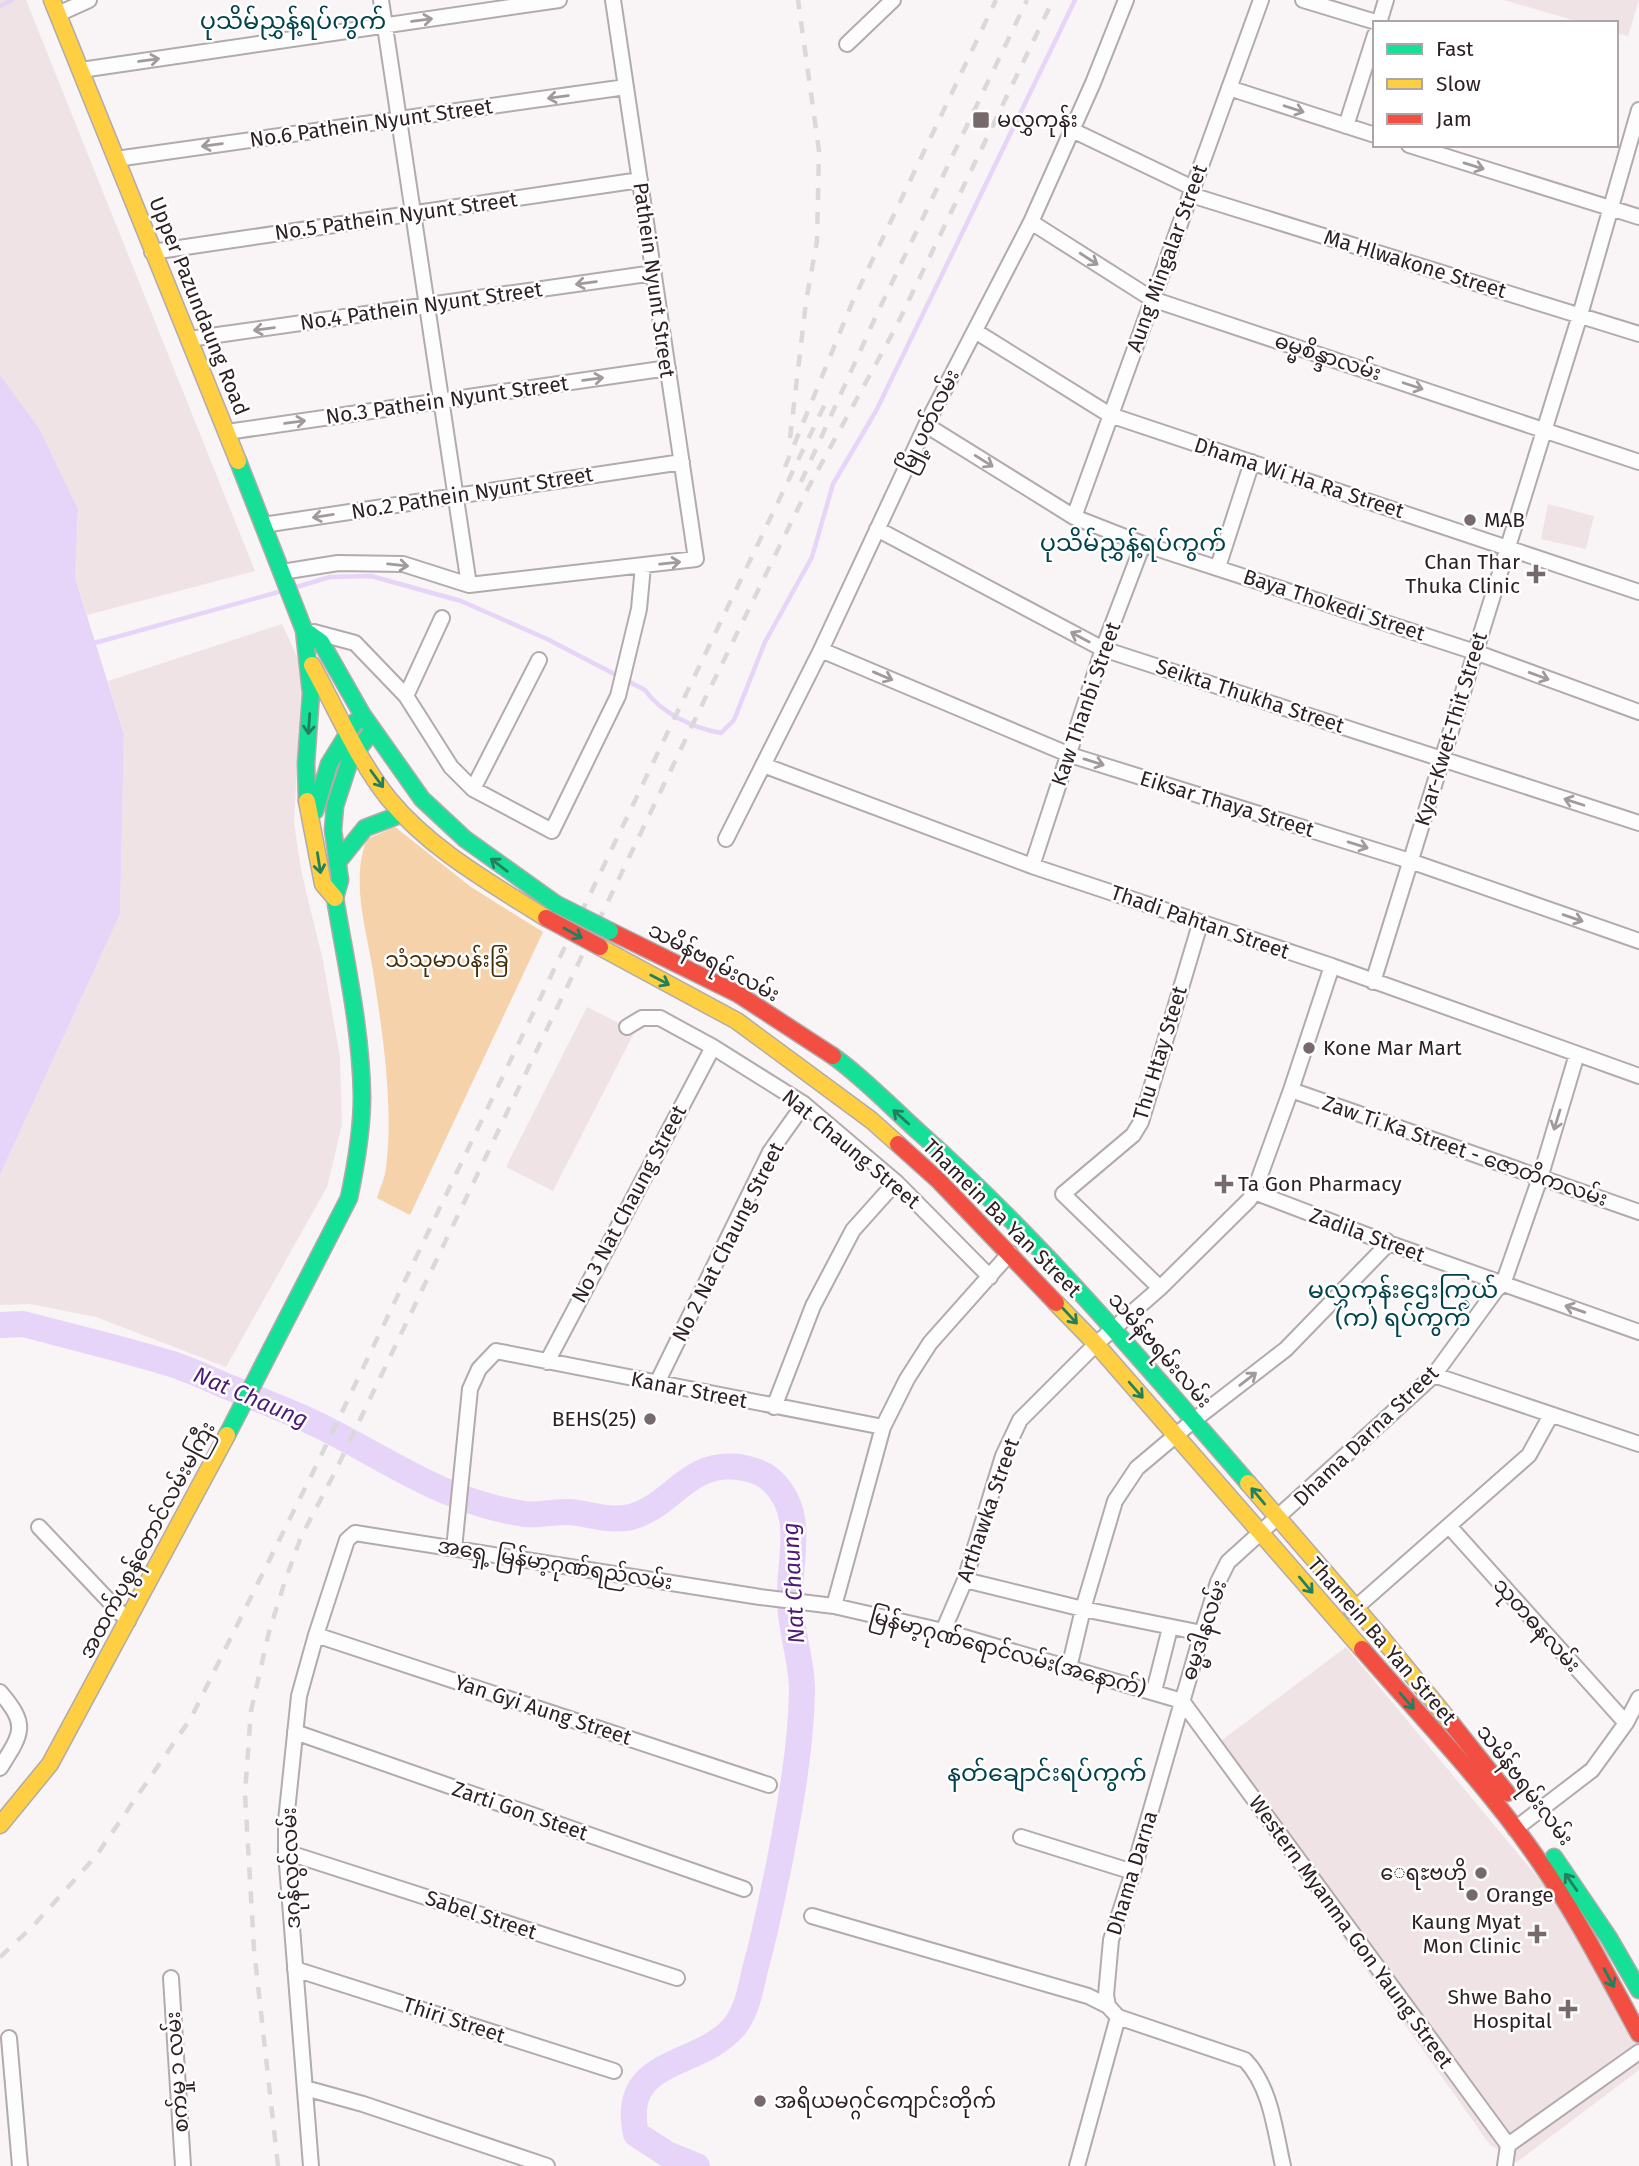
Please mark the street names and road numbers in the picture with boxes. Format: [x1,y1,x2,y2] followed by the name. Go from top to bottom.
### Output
[248,93,494,153] street label: No.6 Pathein Nyunt Street
[1121,160,1213,355] street label: Aung Mingalar Street
[627,181,681,380] street label: Pathein Nyunt Street
[273,186,519,246] street label: No.5 Pathein Nyunt Street
[143,193,255,419] street label: Upper Pazundaung Road
[1321,224,1510,304] street label: Ma Hlwakone Street
[298,276,544,336] street label: No.4 Pathein Nyunt Street
[1270,325,1385,391] street label: ဓမ္မစိန္ဒာလမ်း
[890,364,969,479] street label: မြို့ပတ်လမ်း
[324,370,570,430] street label: No.3 Pathein Nyunt Street
[1191,432,1407,524] street label: Dhama Wi Ha Ra Street
[349,461,595,525] street label: No.2 Pathein Nyunt Street
[1240,563,1428,647] street label: Baya Thokedi Street
[1046,618,1126,790] street label: Kaw Thanbi Street
[1409,628,1493,829] street label: Kyar-Kwet-Thit Street
[1153,653,1348,739] street label: Seikta Thukha Street
[1137,765,1318,843] street label: Eiksar Thaya Street
[1107,879,1293,965] street label: Thadi Pahtan Street
[642,914,786,1011] street label: သမိန်ဗရမ်းလမ်း
[1127,982,1193,1123] street label: Thu Htay Steet
[777,1084,926,1215] street label: Nat Chaung Street
[1319,1087,1612,1212] street label: Zaw Ti Ka Street - ဇောတိကလမ်း
[566,1100,692,1307] street label: No 3 Nat Chaung Street
[917,1133,1087,1303] street label: Thamein Ba Yan Street
[666,1138,790,1346] street label: No 2 Nat Chaung Street
[1306,1202,1428,1268] street label: Zadila Street
[1100,1285,1220,1416] street label: သမိန်ဗရမ်းလမ်း
[1288,1360,1444,1512] street label: Dhama Darna Street
[629,1366,750,1414] street label: Kanar Street
[71,1416,224,1665] street label: အထက်ပုစွန်တောင်လမ်းမကြီး
[951,1434,1025,1586] street label: Arthawka Street
[435,1530,675,1599] street label: အရှေ့ မြန်မာ့ဂုဏ်ရည်လမ်း
[1302,1552,1462,1730] street label: Thamein Ba Yan Street
[1485,1570,1589,1680] street label: သုတဓနလမ်း
[1173,1575,1237,1685] street label: ဓမ္မဒါနလမ်း
[866,1600,1150,1705] street label: မြန်မာ့ဂုဏ်ရောင်လမ်း(အနောက်)
[451,1669,635,1751] street label: Yan Gyi Aung Street
[1468,1717,1581,1853] street label: သမိန်ဗရမ်းလမ်း
[449,1776,592,1847] street label: Zarti Gon Steet
[1243,1791,1459,2074] street label: Western Myanma Gon Yaung Street
[273,1807,310,1929] street label: ဒဂုန်လွင်လမ်း
[1101,1808,1163,1938] street label: Dhama Darna
[422,1885,540,1945] street label: Sabel Street
[400,1991,509,2049] street label: Thiri Street
[157,2010,198,2134] street label: စက်မှု ၁ လမ်း

